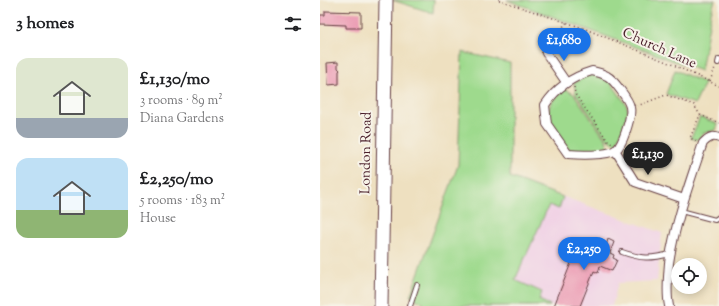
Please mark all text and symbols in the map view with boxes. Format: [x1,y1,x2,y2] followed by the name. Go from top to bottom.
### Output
[16,12,74,36] text: 3 homes
[282,13,304,35] icon: filters
[619,24,699,74] street label: Church Lane
[531,28,597,62] pin: £1,680
[547,32,581,50] text: £1,680
[140,68,210,92] text: £1,130/mo
[48,74,96,122] icon: home
[140,92,223,110] text: 3 rooms · 89 m²
[140,110,224,128] text: Diana Gardens
[356,112,378,194] street label: London Road
[615,142,681,176] pin: £1,130
[632,146,664,164] text: £1,130
[140,168,213,192] text: £2,250/mo
[48,174,96,222] icon: home
[140,192,225,210] text: 5 rooms · 183 m²
[140,210,176,228] text: House
[551,237,617,271] pin: £2,250
[567,241,601,259] text: £2,250
[671,258,707,294] map controls
[671,258,707,294] button: locate

